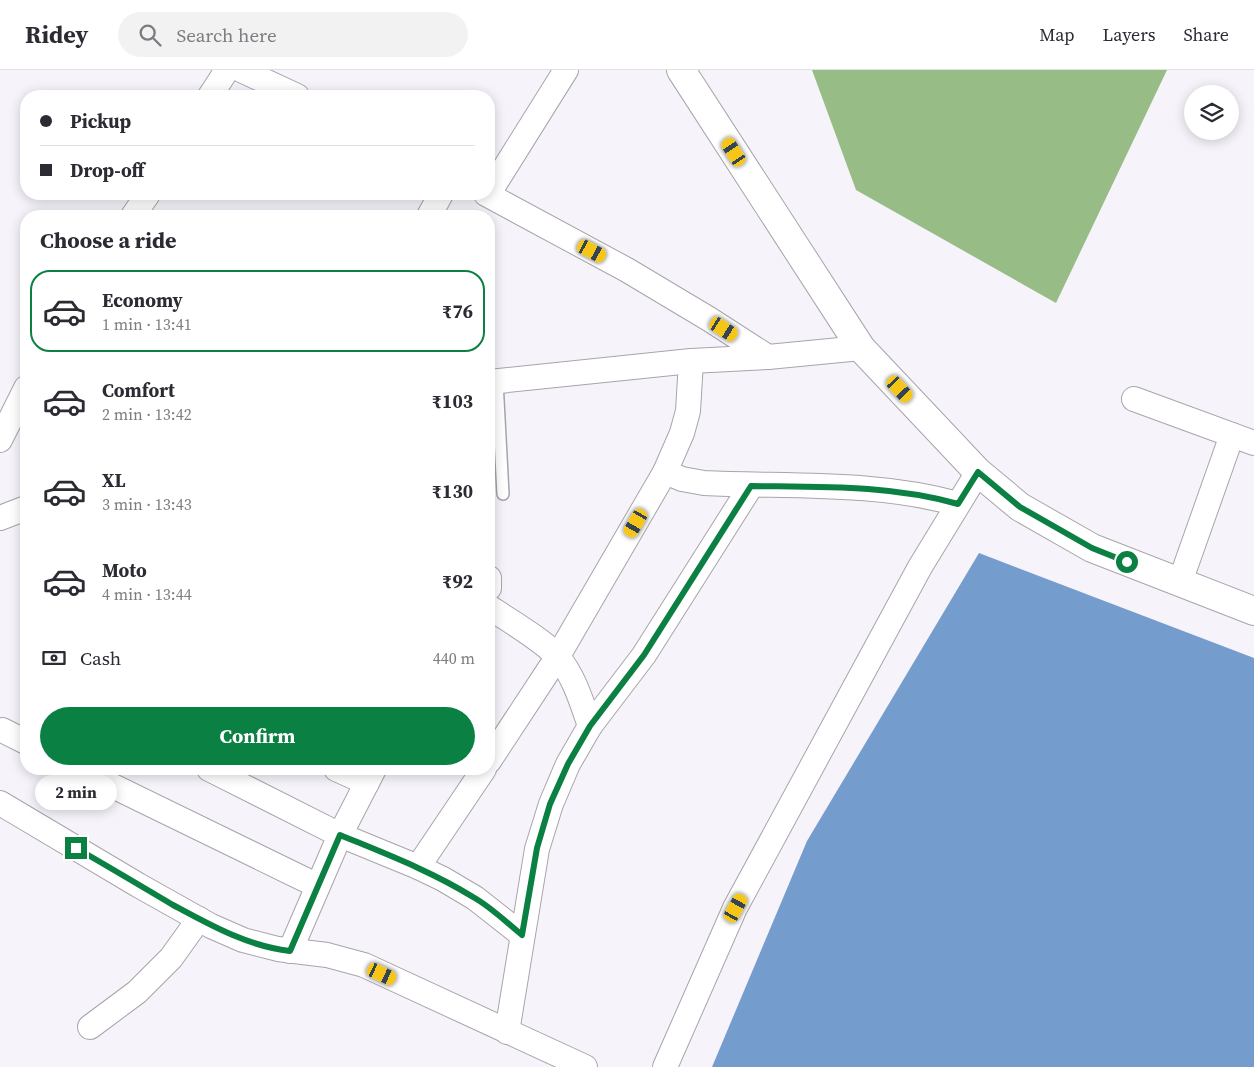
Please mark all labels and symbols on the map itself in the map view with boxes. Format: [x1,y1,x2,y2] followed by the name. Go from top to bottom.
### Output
[719,135,748,169] car
[575,237,608,265] car
[707,315,740,343] car
[884,373,915,405] car
[622,506,649,540] car
[1116,551,1138,573] route start
[35,776,117,810] callout: 2 min
[65,837,87,859] route end
[722,891,749,925] car
[365,961,398,987] car

